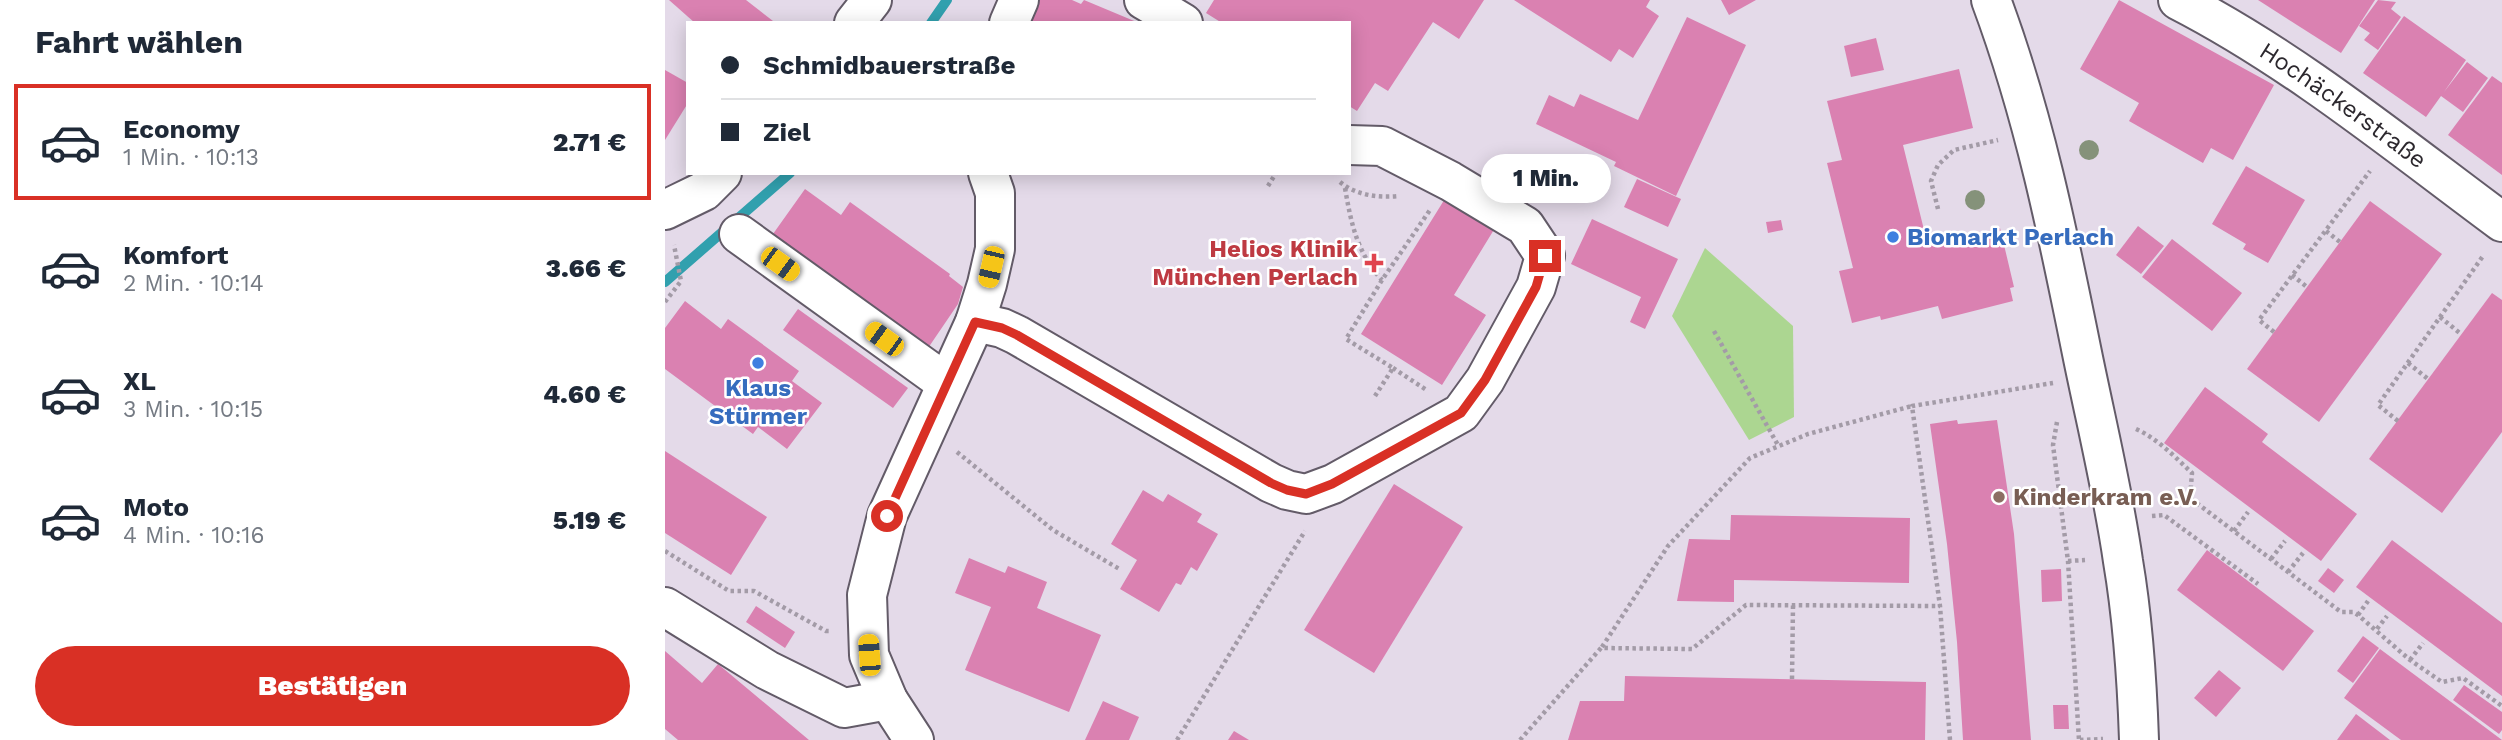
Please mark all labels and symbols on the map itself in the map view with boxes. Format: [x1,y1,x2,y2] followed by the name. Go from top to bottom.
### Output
[2254,37,2432,174] street label: Hochäckerstraße
[1480,154,1610,204] callout: 1 Min.
[1907,223,2114,251] place label: Biomarkt Perlach
[1885,229,1901,245] marker: Biomarkt Perlach
[1152,235,1358,291] place label: Helios Klinik München Perlach
[1529,240,1561,272] route end
[757,243,804,285] car
[977,244,1006,290] car
[1364,253,1384,273] marker: Helios Klinik München Perlach
[861,318,908,360] car
[750,355,766,371] marker: Klaus Stürmer
[709,374,808,430] place label: Klaus Stürmer
[2013,483,2198,511] place label: Kinderkram e.V.
[1991,489,2007,505] marker: Kinderkram e.V.
[871,500,903,532] route start
[858,633,881,677] car

